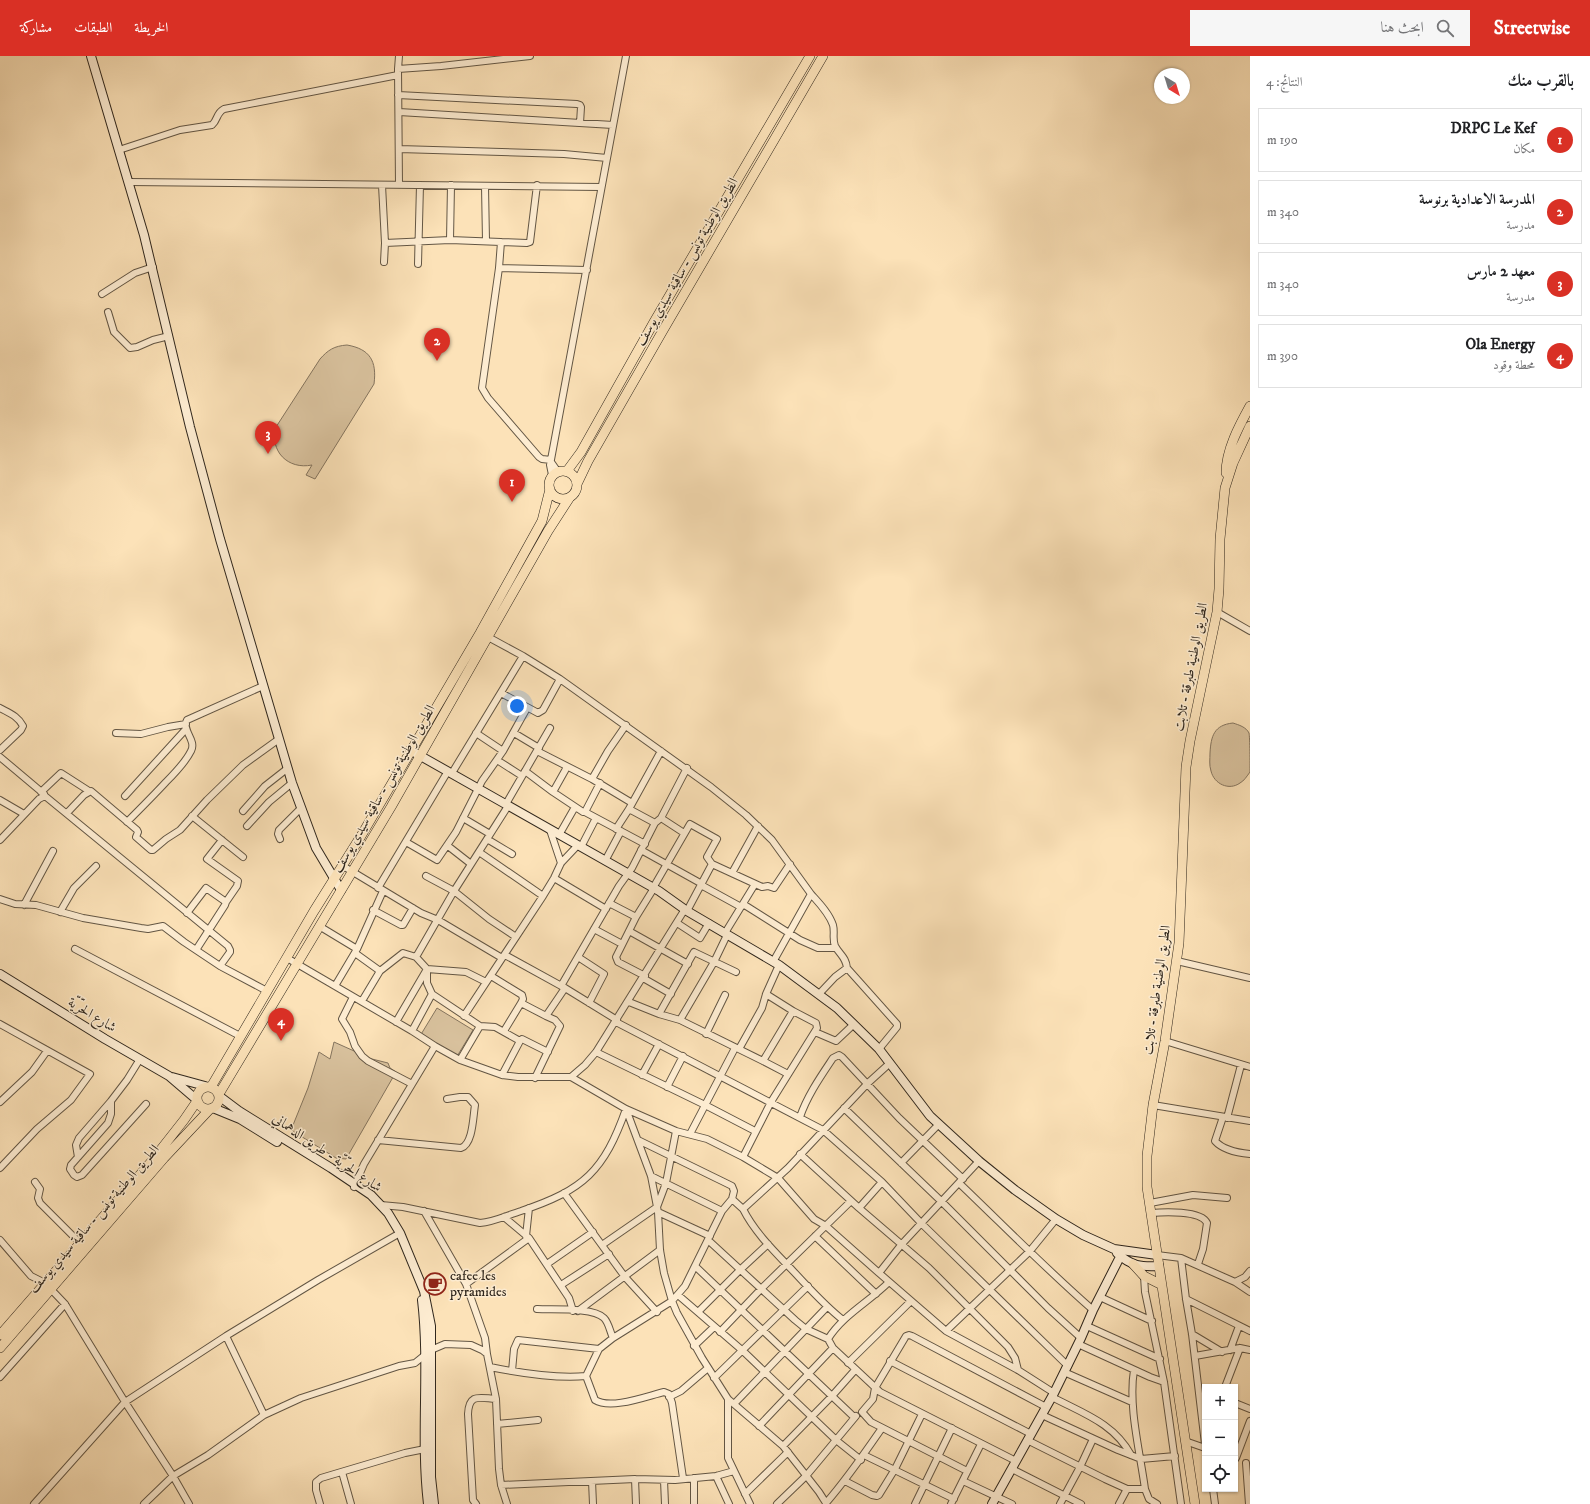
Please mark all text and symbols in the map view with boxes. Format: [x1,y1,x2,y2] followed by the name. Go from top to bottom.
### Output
[1190,10,1470,46] search box
[1434,17,1456,39] icon: search
[1494,17,1570,40] text: Streetwise
[1381,18,1424,37] text: ابحث هنا
[20,19,52,37] text: مشاركة
[74,19,112,37] text: الطبقات
[134,19,168,37] text: الخريطة
[1154,68,1190,104] north arrow
[1508,70,1574,92] text: بالقرب منك
[1266,74,1303,90] text: النتائج: 4
[1451,119,1535,138] text: DRPC Le Kef
[1267,132,1298,148] text: 190 m
[1558,132,1562,148] text: 1
[1513,141,1535,157] text: مكان
[631,175,744,350] street label: الطريق الوطنية تونس - ساقية سيدي يوسف
[1419,190,1535,209] text: المدرسة الاعدادية برنوسة
[1267,204,1299,220] text: 340 m
[1557,204,1563,220] text: 2
[1506,217,1535,233] text: مدرسة
[1467,262,1535,281] text: معهد 2 مارس
[1267,276,1299,292] text: 340 m
[1558,276,1562,292] text: 3
[1506,289,1535,305] text: مدرسة
[424,328,450,361] pin: 2
[1466,335,1535,354] text: Ola Energy
[1267,348,1298,364] text: 390 m
[1556,348,1564,364] text: 4
[1493,357,1535,373] text: محطة وقود
[255,421,281,454] pin: 3
[499,469,525,502] pin: 1
[1170,601,1212,733] street label: الطريق الوطنية طبرقة - تلابت
[507,696,527,716] your location
[328,702,441,877] street label: الطريق الوطنية تونس - ساقية سيدي يوسف
[1139,924,1175,1056] street label: الطريق الوطنية طبرقة - تلابت
[63,992,121,1038] street label: شارع الحرّيّة
[268,1008,294,1041] pin: 4
[268,1108,386,1198] street label: شارع الحرّيّة - طريق الدهماني
[25,1141,165,1298] street label: الطريق الوطنية تونس - ساقية سيدي يوسف
[449,1267,507,1301] place label: cafee les pyramides
[422,1271,448,1297] cafe icon: cafee les pyramides
[1202,1384,1238,1492] map controls
[1202,1384,1238,1420] button: +
[1202,1420,1238,1456] button: −
[1202,1456,1238,1492] button: locate

